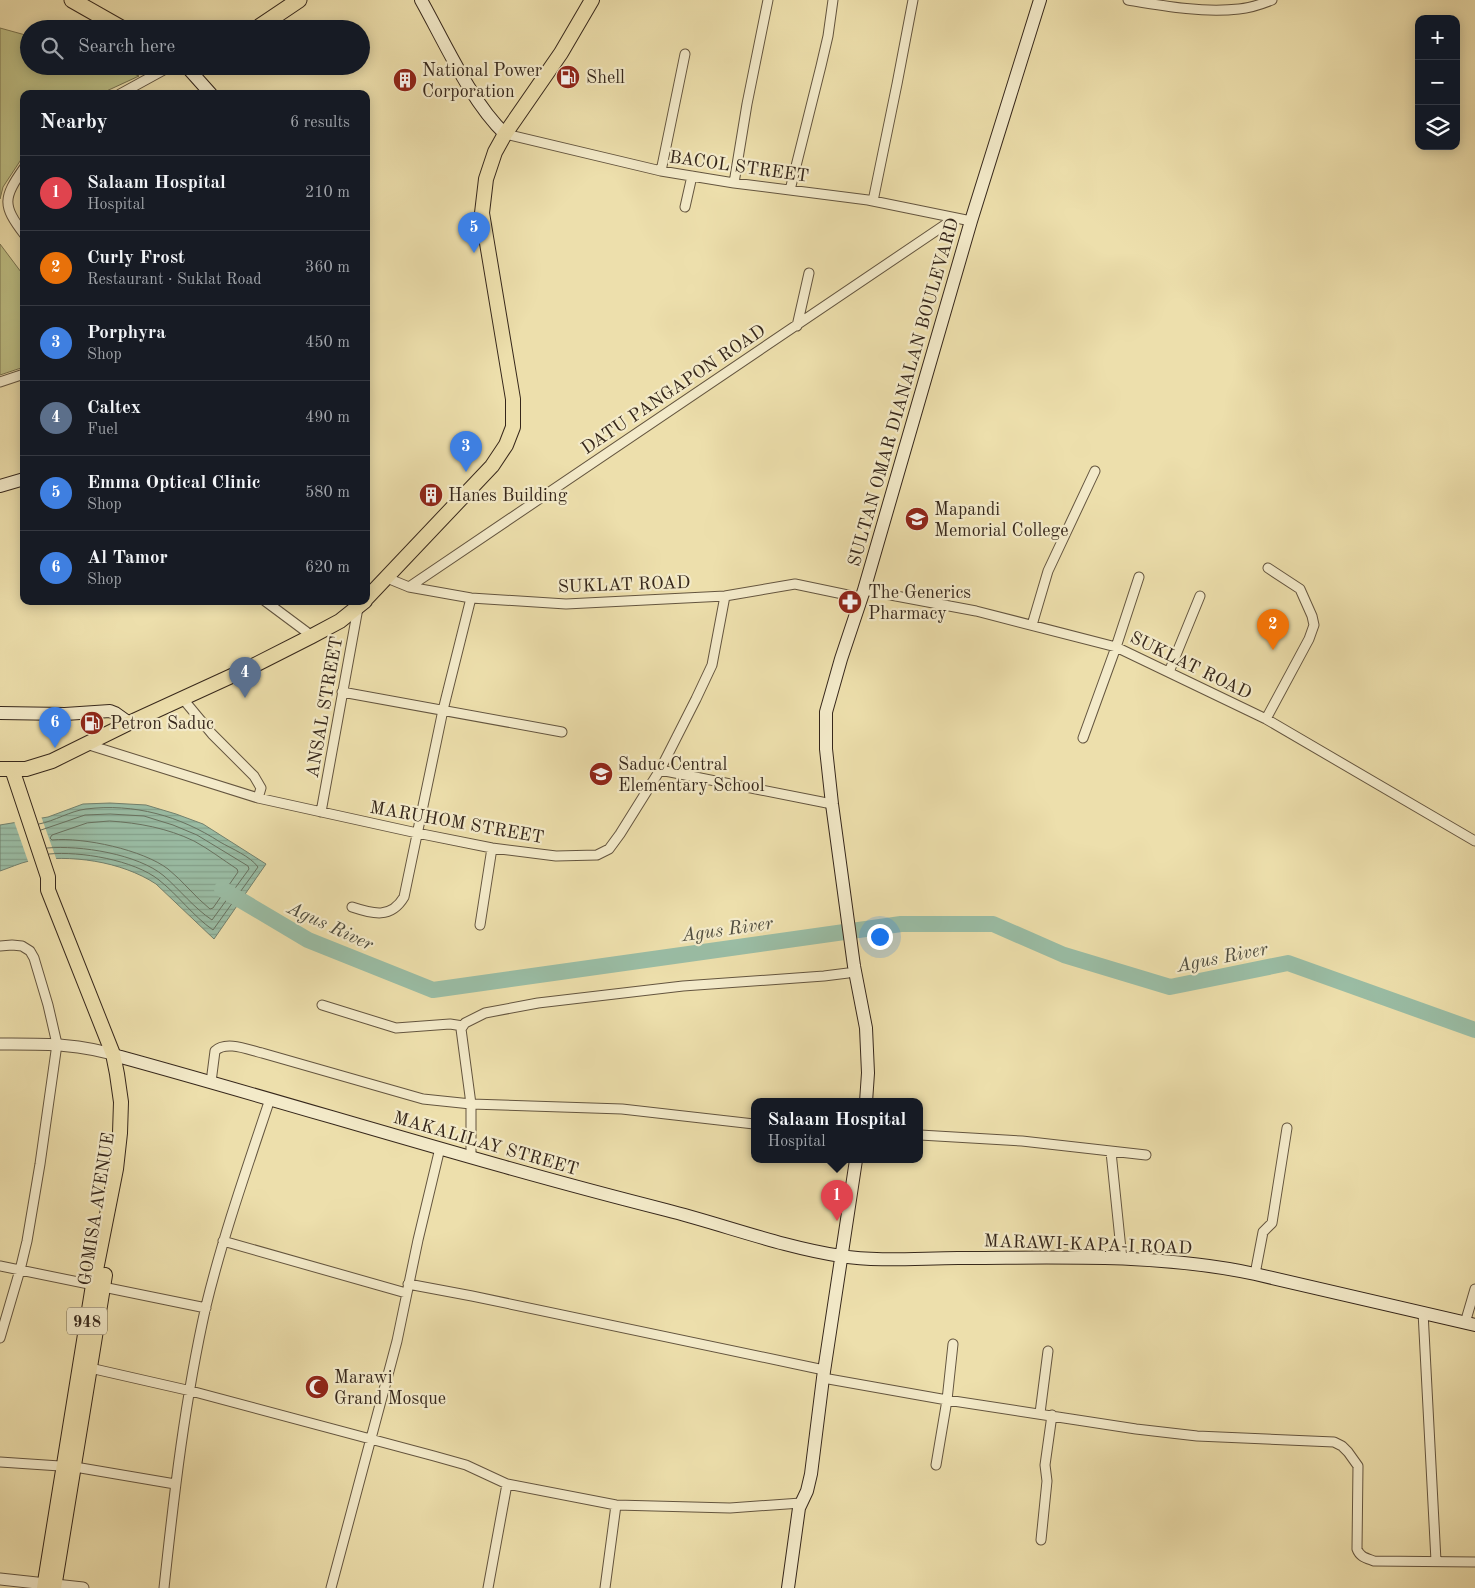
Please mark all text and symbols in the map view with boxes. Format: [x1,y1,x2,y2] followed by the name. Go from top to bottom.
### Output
[1415,15,1460,150] map controls
[1415,15,1460,60] button: +
[20,20,370,75] search box
[38,34,66,62] icon: search
[78,38,175,57] text: Search here
[1415,60,1460,105] button: −
[422,62,543,101] place label: National Power Corporation
[555,64,581,90] fuel station icon: Shell
[392,67,418,93] building icon: National Power Corporation
[586,69,625,87] place label: Shell
[1415,105,1460,150] button: layers
[40,112,108,133] text: Nearby
[290,115,350,131] text: 6 results
[668,148,810,186] street label: BACOL STREET
[87,174,226,193] text: Salaam Hospital
[51,185,61,201] text: 1
[305,185,350,201] text: 210 m
[87,197,145,213] text: Hospital
[458,212,490,253] pin: 5
[845,216,962,569] street label: SULTAN OMAR DIANALAN BOULEVARD
[87,249,185,268] text: Curly Frost
[51,260,61,276] text: 2
[305,260,350,276] text: 360 m
[87,272,262,288] text: Restaurant · Suklat Road
[578,322,769,458] street label: DATU PANGAPON ROAD
[87,324,166,343] text: Porphyra
[51,335,61,351] text: 3
[305,335,350,351] text: 450 m
[87,347,122,363] text: Shop
[87,399,141,418] text: Caltex
[51,410,61,426] text: 4
[305,410,350,426] text: 490 m
[87,422,118,438] text: Fuel
[450,431,482,472] pin: 3
[87,474,261,493] text: Emma Optical Clinic
[418,482,444,508] building icon: Hanes Building
[51,485,61,501] text: 5
[305,485,350,501] text: 580 m
[448,487,568,505] place label: Hanes Building
[87,497,122,513] text: Shop
[934,501,1069,540] place label: Mapandi Memorial College
[904,506,930,532] school or university icon: Mapandi Memorial College
[87,549,168,568] text: Al Tamor
[51,560,61,576] text: 6
[305,560,350,576] text: 620 m
[87,572,122,588] text: Shop
[557,574,691,596] street label: SUKLAT ROAD
[868,584,971,623] place label: The Generics Pharmacy
[837,589,863,615] pharmacy icon: The Generics Pharmacy
[1257,609,1289,650] pin: 2
[1127,629,1254,703] street label: SUKLAT ROAD
[304,635,346,780] street label: ANSAL STREET
[229,657,261,698] pin: 4
[39,707,71,748] pin: 6
[79,710,105,736] fuel station icon: Petron Saduc
[110,715,214,733] place label: Petron Saduc
[618,756,765,795] place label: Saduc Central Elementary School
[588,761,614,787] school or university icon: Saduc Central Elementary School
[368,799,545,847] street label: MARUHOM STREET
[283,899,376,956] water label: Agus River
[679,915,775,946] water label: Agus River
[867,924,893,950] your location
[1174,940,1270,977] water label: Agus River
[751,1098,923,1163] popup
[391,1109,580,1179] street label: MAKALILAY STREET
[768,1111,906,1130] text: Salaam Hospital
[76,1131,118,1287] street label: GOMISA AVENUE
[768,1134,825,1150] text: Hospital
[821,1180,853,1221] pin: 1
[983,1232,1192,1258] street label: MARAWI-KAPA-I ROAD
[67,1308,107,1334] road number: 948
[334,1369,446,1408] place label: Marawi Grand Mosque
[304,1374,330,1400] mosque icon: Marawi Grand Mosque

